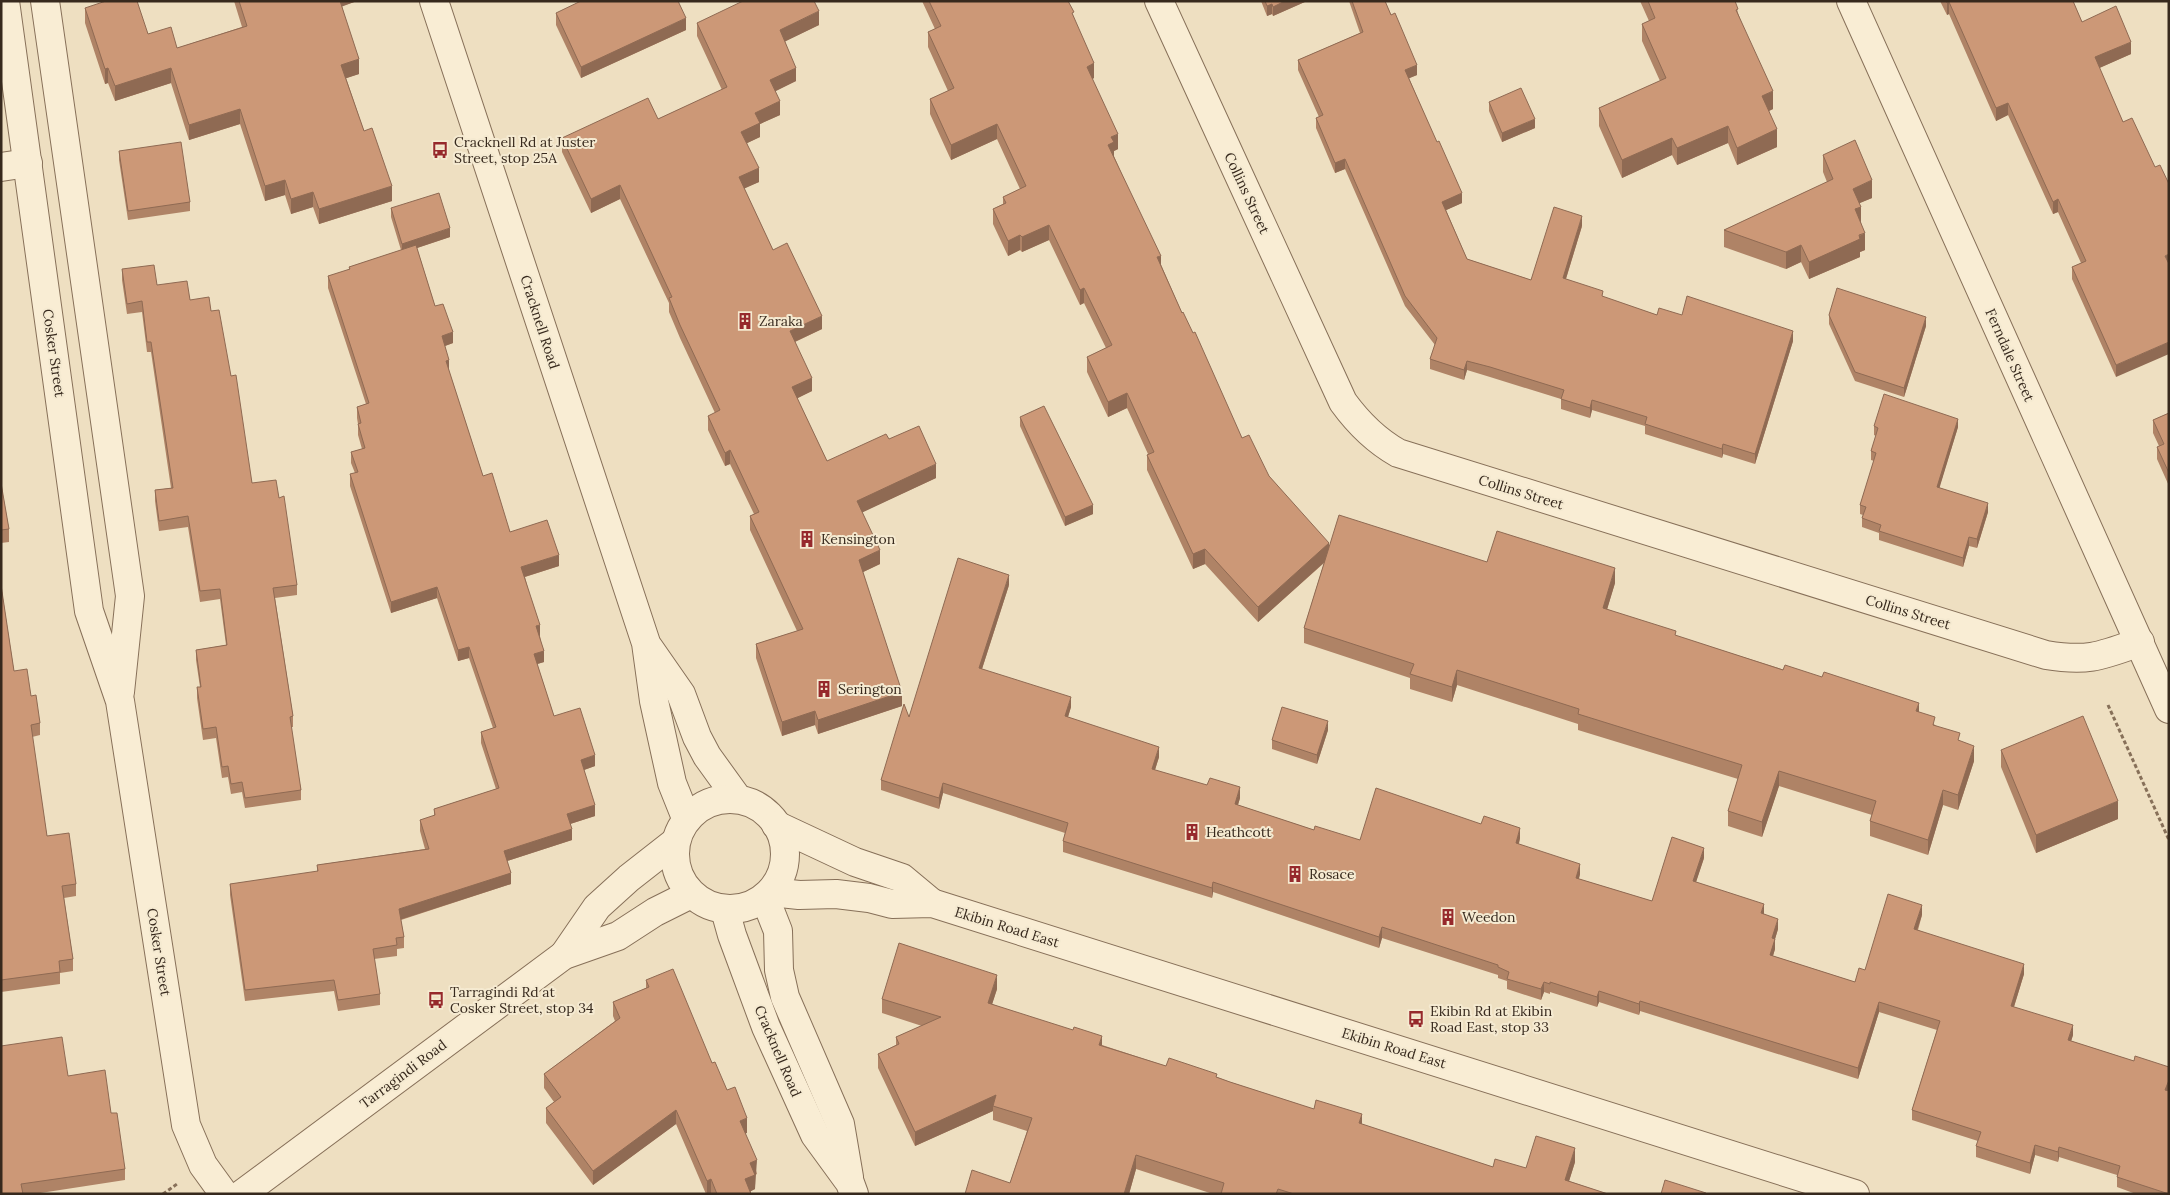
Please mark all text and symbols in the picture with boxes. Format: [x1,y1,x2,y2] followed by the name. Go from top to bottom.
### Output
[454,133,595,167] place label: Cracknell Rd at Juster Street, stop 25A
[430,140,450,160] bus stop icon: Cracknell Rd at Juster Street, stop 25A
[1220,149,1274,237] street label: Collins Street
[516,273,564,371] street label: Cracknell Road
[1981,306,2039,405] street label: Ferndale Street
[39,308,69,399] street label: Cosker Street
[735,311,755,331] building icon: Zaraka
[759,312,803,330] place label: Zaraka
[1476,471,1566,514] street label: Collins Street
[797,529,817,549] building icon: Kensington
[821,530,896,548] place label: Kensington
[1863,591,1953,634] street label: Collins Street
[814,679,834,699] building icon: Serington
[838,680,902,698] place label: Serington
[1182,822,1202,842] building icon: Heathcott
[1206,823,1272,841] place label: Heathcott
[1285,864,1305,884] building icon: Rosace
[1309,865,1355,883] place label: Rosace
[953,903,1062,952] street label: Ekibin Road East
[143,907,175,998] street label: Cosker Street
[1438,907,1458,927] building icon: Weedon
[1462,908,1516,926] place label: Weedon
[450,983,594,1017] place label: Tarragindi Rd at Cosker Street, stop 34
[426,990,446,1010] bus stop icon: Tarragindi Rd at Cosker Street, stop 34
[751,1002,805,1100] street label: Cracknell Road
[1430,1002,1553,1036] place label: Ekibin Rd at Ekibin Road East, stop 33
[1406,1009,1426,1029] bus stop icon: Ekibin Rd at Ekibin Road East, stop 33
[1340,1024,1449,1073] street label: Ekibin Road East
[356,1035,450,1113] street label: Tarragindi Road

